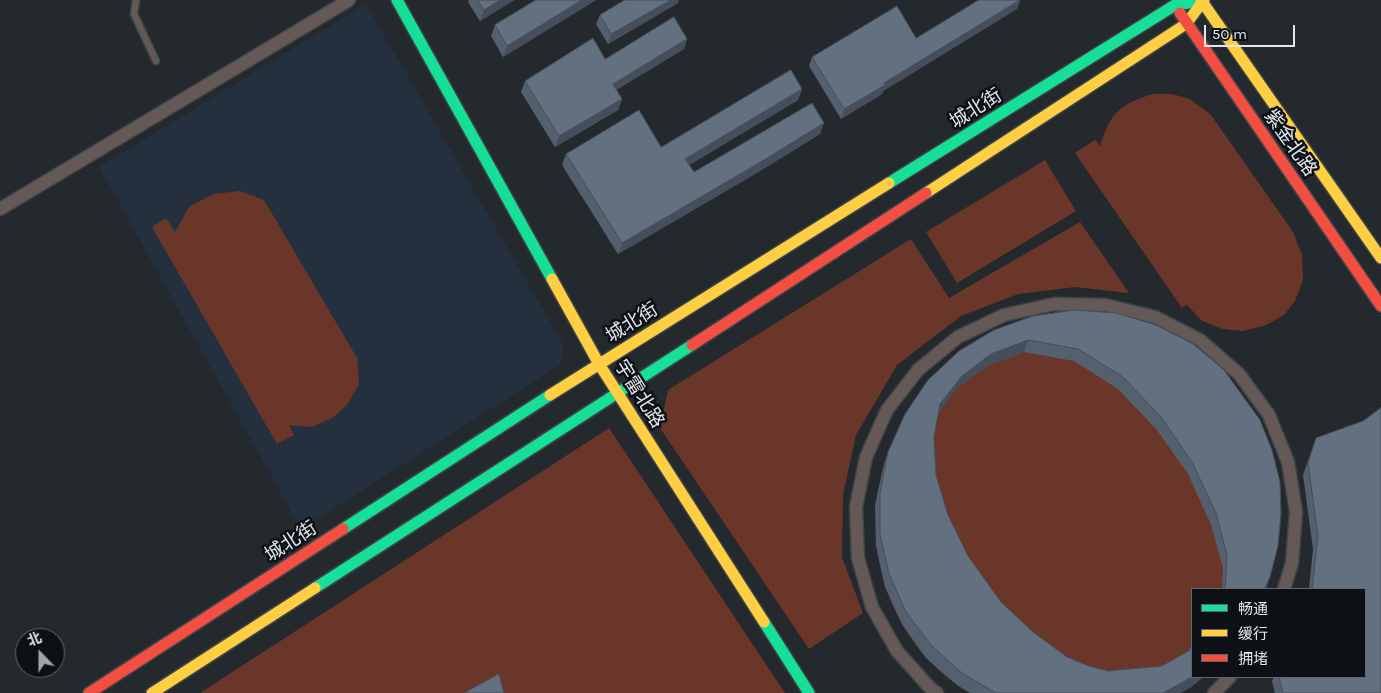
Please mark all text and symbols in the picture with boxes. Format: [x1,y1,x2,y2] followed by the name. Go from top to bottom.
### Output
[1206,15,1297,47] scale bar
[1212,25,1247,43] text: 50 m
[946,84,1006,134] street label: 城北街
[1259,105,1321,181] street label: 紫金北路
[602,298,662,348] street label: 城北街
[609,356,669,432] street label: 宇雷北路
[261,517,321,567] street label: 城北街
[1191,588,1366,678] legend
[1238,600,1268,618] text: 畅通
[1238,625,1268,643] text: 缓行
[15,628,65,678] north arrow
[25,629,44,650] text: 北
[1238,650,1268,668] text: 拥堵

